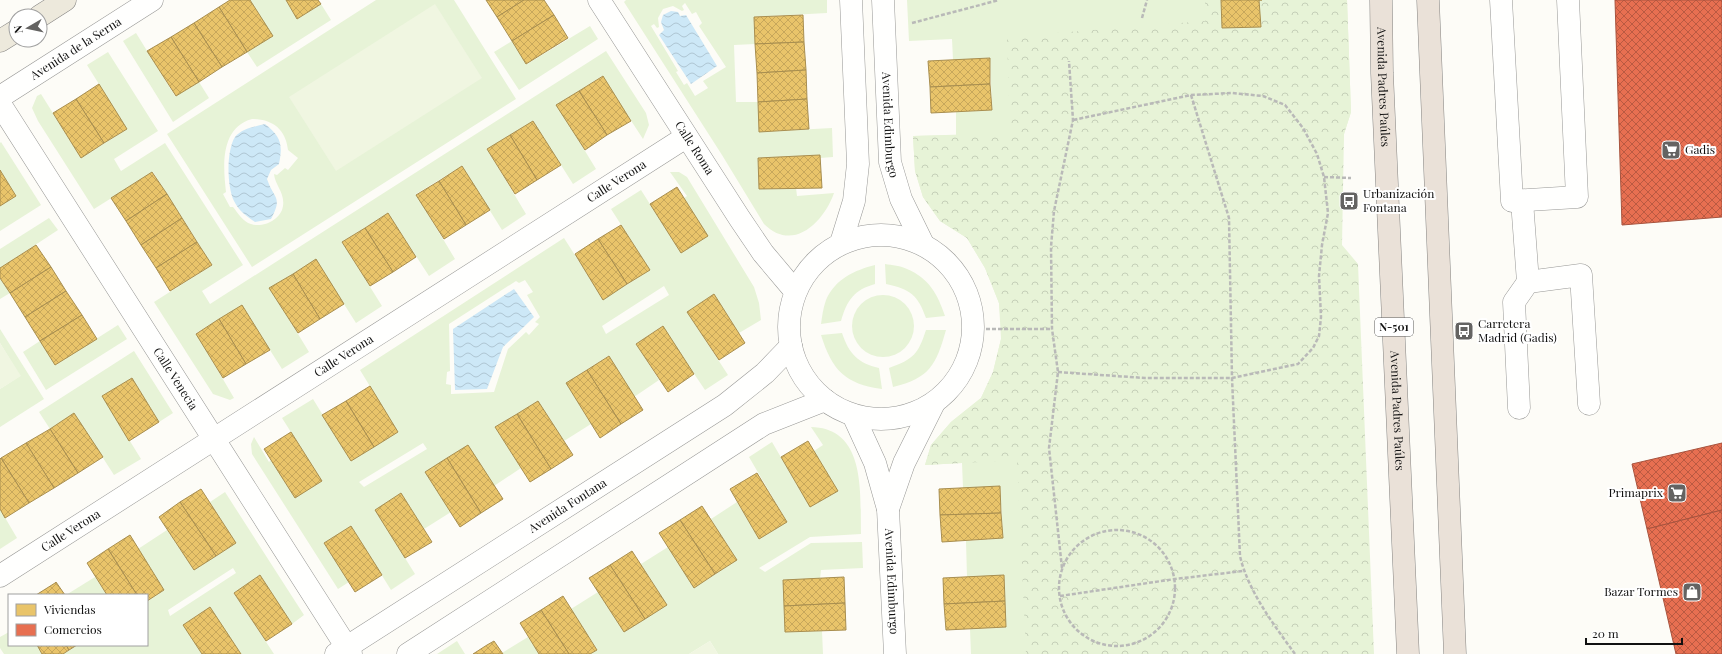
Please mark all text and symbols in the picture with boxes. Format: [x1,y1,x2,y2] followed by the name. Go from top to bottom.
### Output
[8,8,48,48] north arrow
[26,13,124,83] street label: Avenida de la Serna
[10,24,26,35] text: N
[1374,26,1394,147] street label: Avenida Padres Paúles
[879,70,903,180] street label: Avenida Edimburgo
[672,117,718,177] street label: Calle Roma
[1660,139,1682,161] supermarket icon: Gadis
[1685,141,1715,157] place label: Gadis
[583,156,649,206] street label: Calle Verona
[1363,185,1434,215] place label: Urbanización Fontana
[1338,190,1360,212] bus stop icon: Urbanización Fontana
[1478,315,1557,345] place label: Carretera Madrid (Gadis)
[1375,318,1413,336] road number: N-501
[1453,320,1475,342] bus stop icon: Carretera Madrid (Gadis)
[310,330,376,380] street label: Calle Verona
[150,344,202,413] street label: Calle Venecia
[1387,349,1409,471] street label: Avenida Padres Paúles
[524,474,609,536] street label: Avenida Fontana
[1666,482,1688,504] supermarket icon: Primaprix
[1608,484,1664,500] place label: Primaprix
[38,505,103,555] street label: Calle Verona
[882,527,903,635] street label: Avenida Edimburgo
[1681,581,1703,603] shop icon: Bazar Tormes
[1604,583,1678,599] place label: Bazar Tormes
[8,594,148,646] legend
[43,601,96,617] text: Viviendas
[1586,620,1682,646] scale bar
[44,621,102,637] text: Comercios
[1592,625,1619,641] text: 20 m

